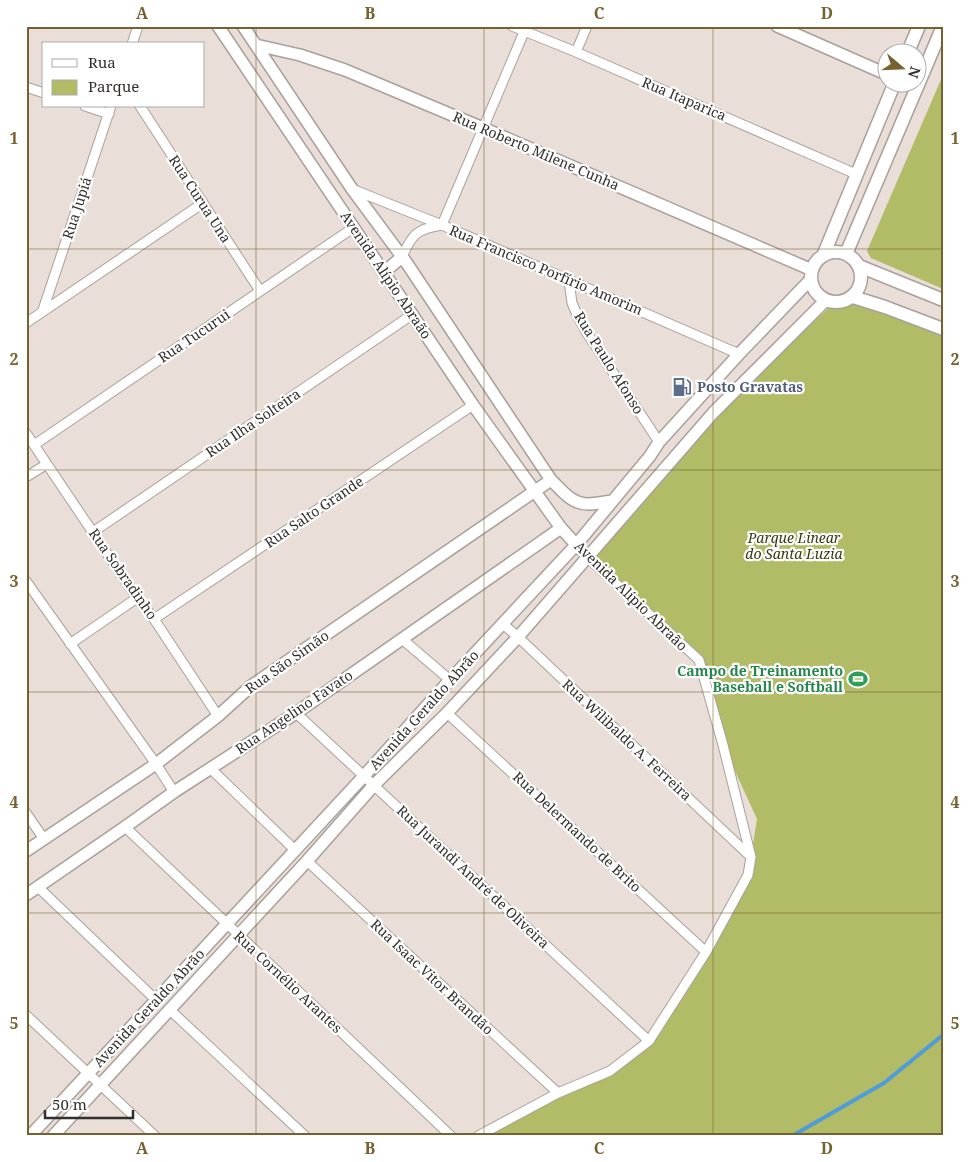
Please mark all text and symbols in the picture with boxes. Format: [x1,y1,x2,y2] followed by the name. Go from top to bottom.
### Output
[136,2,149,24] text: A
[365,2,376,24] text: B
[594,2,605,24] text: C
[821,2,833,24] text: D
[42,42,205,108] legend
[876,42,926,92] north arrow
[88,52,116,72] text: Rua
[904,64,926,81] text: N
[639,72,729,125] street label: Rua Itaparica
[88,76,139,96] text: Parque
[450,107,622,194] street label: Rua Roberto Milene Cunha
[9,127,19,149] text: 1
[950,127,960,149] text: 1
[165,151,236,246] street label: Rua Curua Una
[58,174,96,241] street label: Rua Jupiá
[336,207,436,342] street label: Avenida Alípio Abraão
[447,220,646,319] street label: Rua Francisco Porfírio Amorim
[154,304,234,367] street label: Rua Tucurui
[570,308,649,418] street label: Rua Paulo Afonso
[9,348,19,370] text: 2
[950,348,960,370] text: 2
[671,376,693,398] fuel station icon: Posto Gravatas
[697,377,803,396] place label: Posto Gravatas
[202,384,304,461] street label: Rua Ilha Solteira
[261,471,367,552] street label: Rua Salto Grande
[85,524,162,623] street label: Rua Sobradinho
[745,528,844,563] park label: Parque Linear do Santa Luzia
[571,537,692,655] street label: Avenida Alípio Abraão
[9,570,19,592] text: 3
[950,570,960,592] text: 3
[241,626,332,698] street label: Rua São Simão
[365,646,483,774] street label: Avenida Geraldo Abrão
[677,661,843,696] place label: Campo de Treinamento Baseball e Softball
[231,665,356,758] street label: Rua Angelino Favato
[847,668,869,690] sports icon: Campo de Treinamento Baseball e Softball
[559,675,696,805] street label: Rua Wilibaldo A. Ferreira
[509,767,646,896] street label: Rua Delermando de Brito
[9,791,19,813] text: 4
[950,791,960,813] text: 4
[393,801,554,952] street label: Rua Jurandi André de Oliveira
[367,915,498,1039] street label: Rua Isaac Vitor Brandão
[230,926,347,1037] street label: Rua Cornélio Arantes
[89,944,209,1071] street label: Avenida Geraldo Abrão
[9,1012,19,1034] text: 5
[950,1012,960,1034] text: 5
[45,1087,132,1119] scale bar
[52,1094,87,1114] text: 50 m
[136,1137,149,1159] text: A
[365,1137,376,1159] text: B
[594,1137,605,1159] text: C
[821,1137,833,1159] text: D

